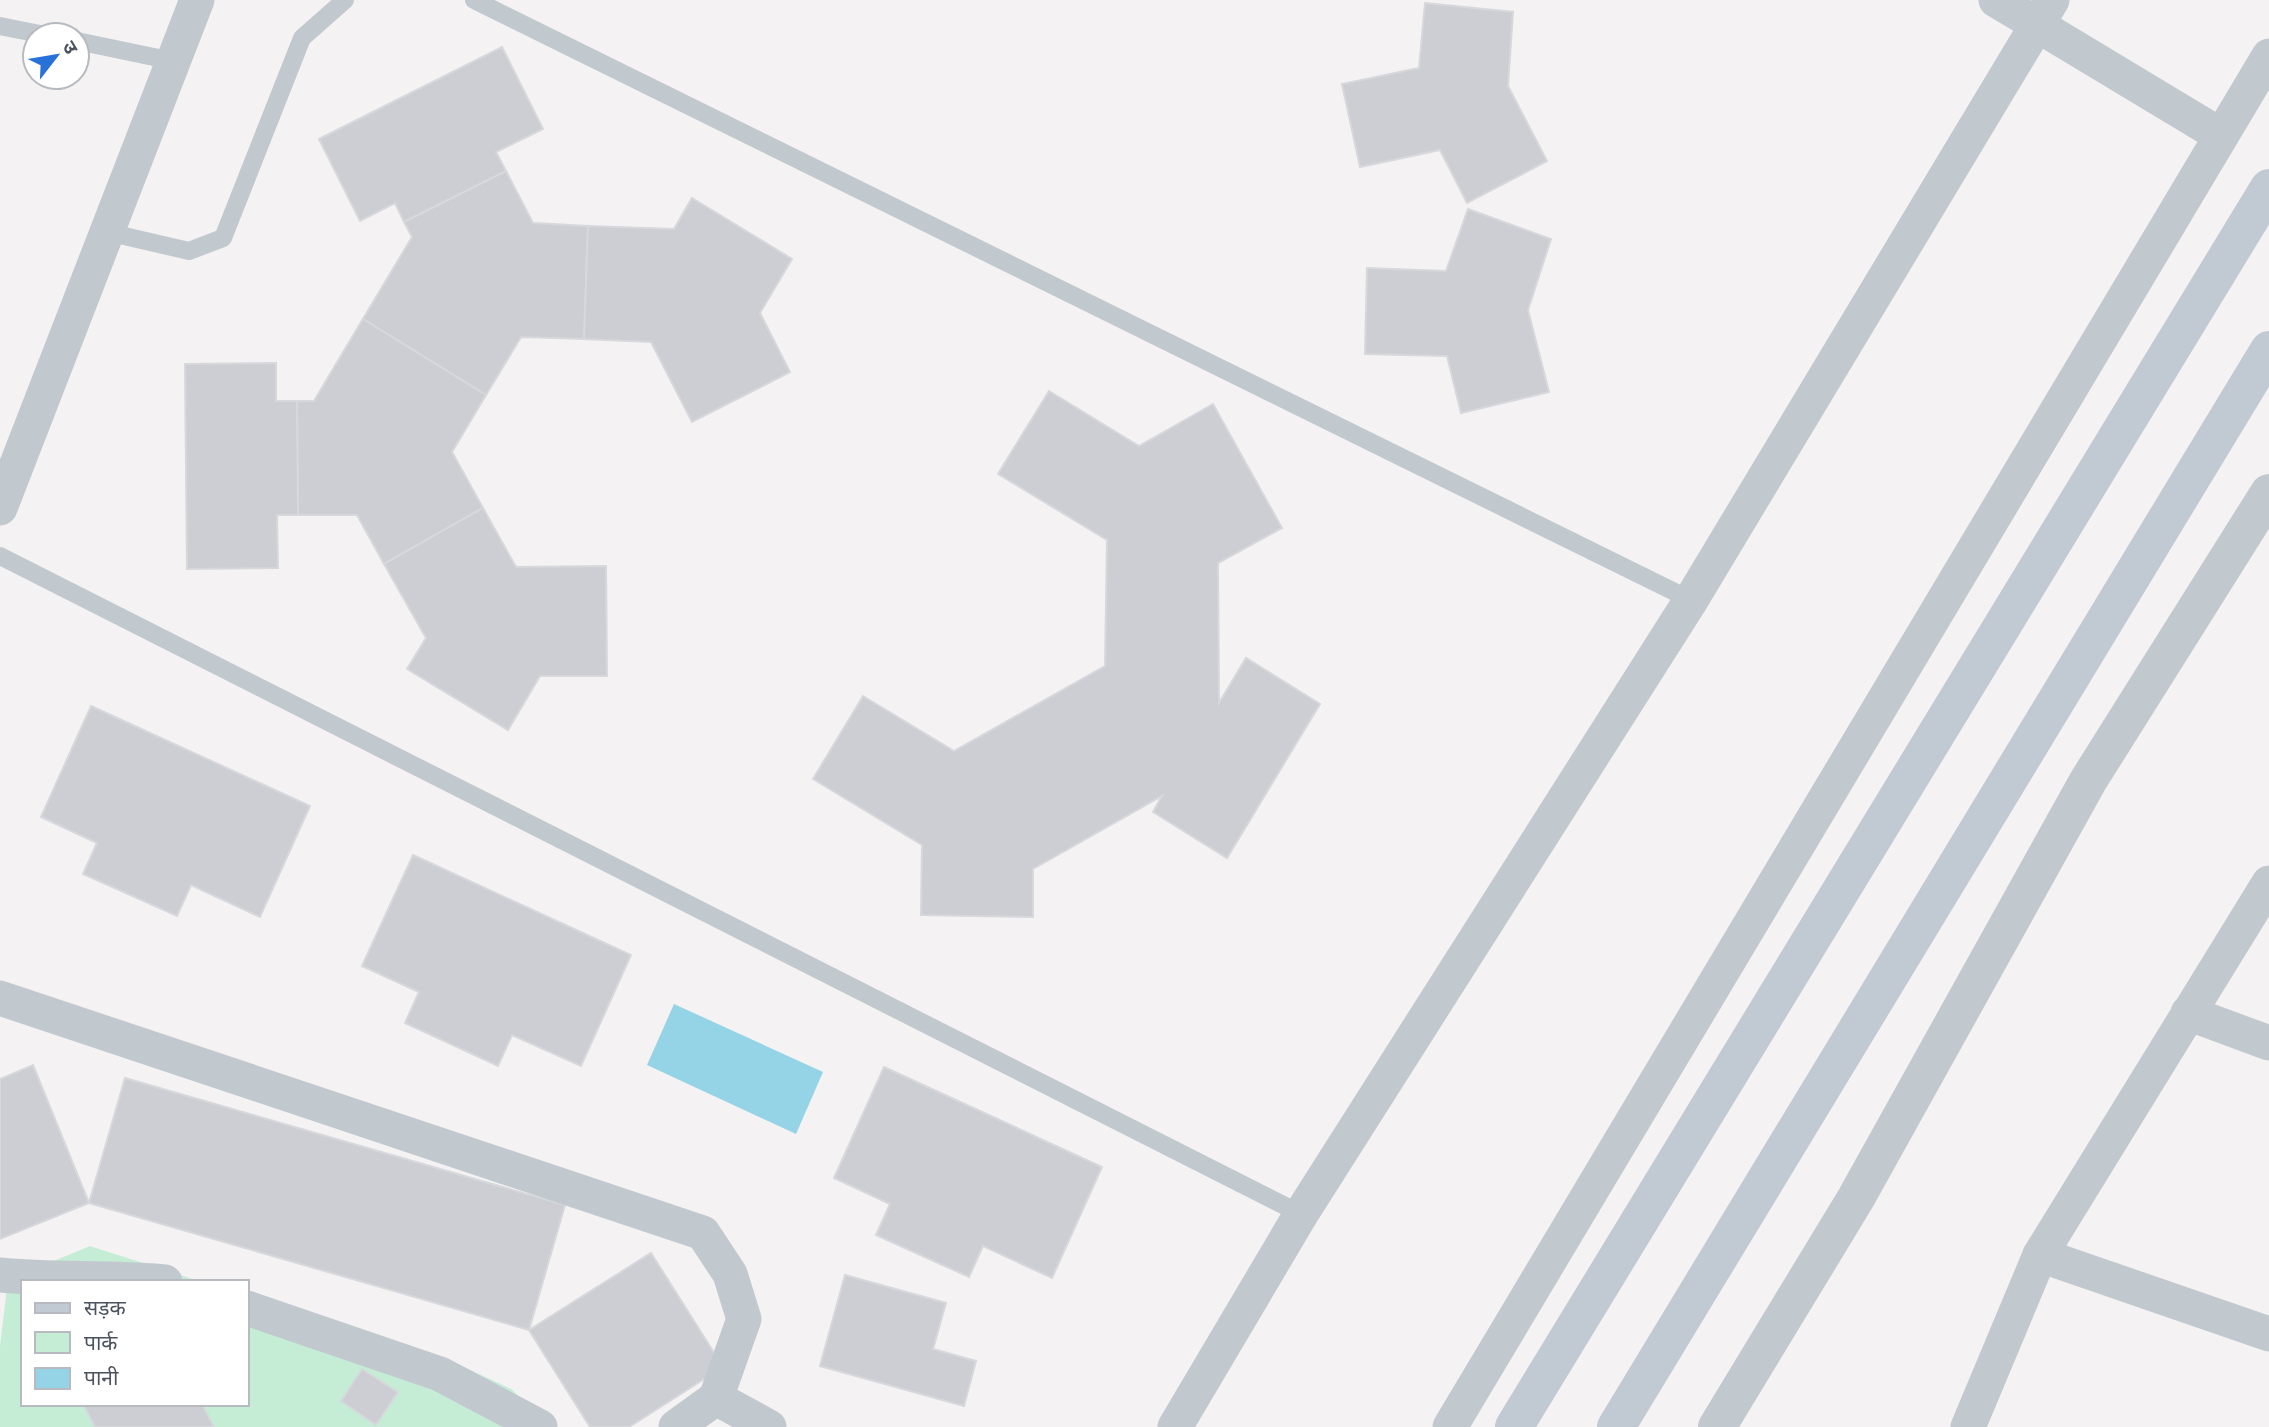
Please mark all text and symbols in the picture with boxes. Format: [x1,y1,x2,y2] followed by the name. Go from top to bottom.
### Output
[21,21,91,91] north arrow
[57,37,83,59] text: उ
[21,1280,248,1406] legend
[84,1295,126,1321] text: सड़क
[84,1330,118,1356] text: पार्क
[84,1365,119,1391] text: पानी

